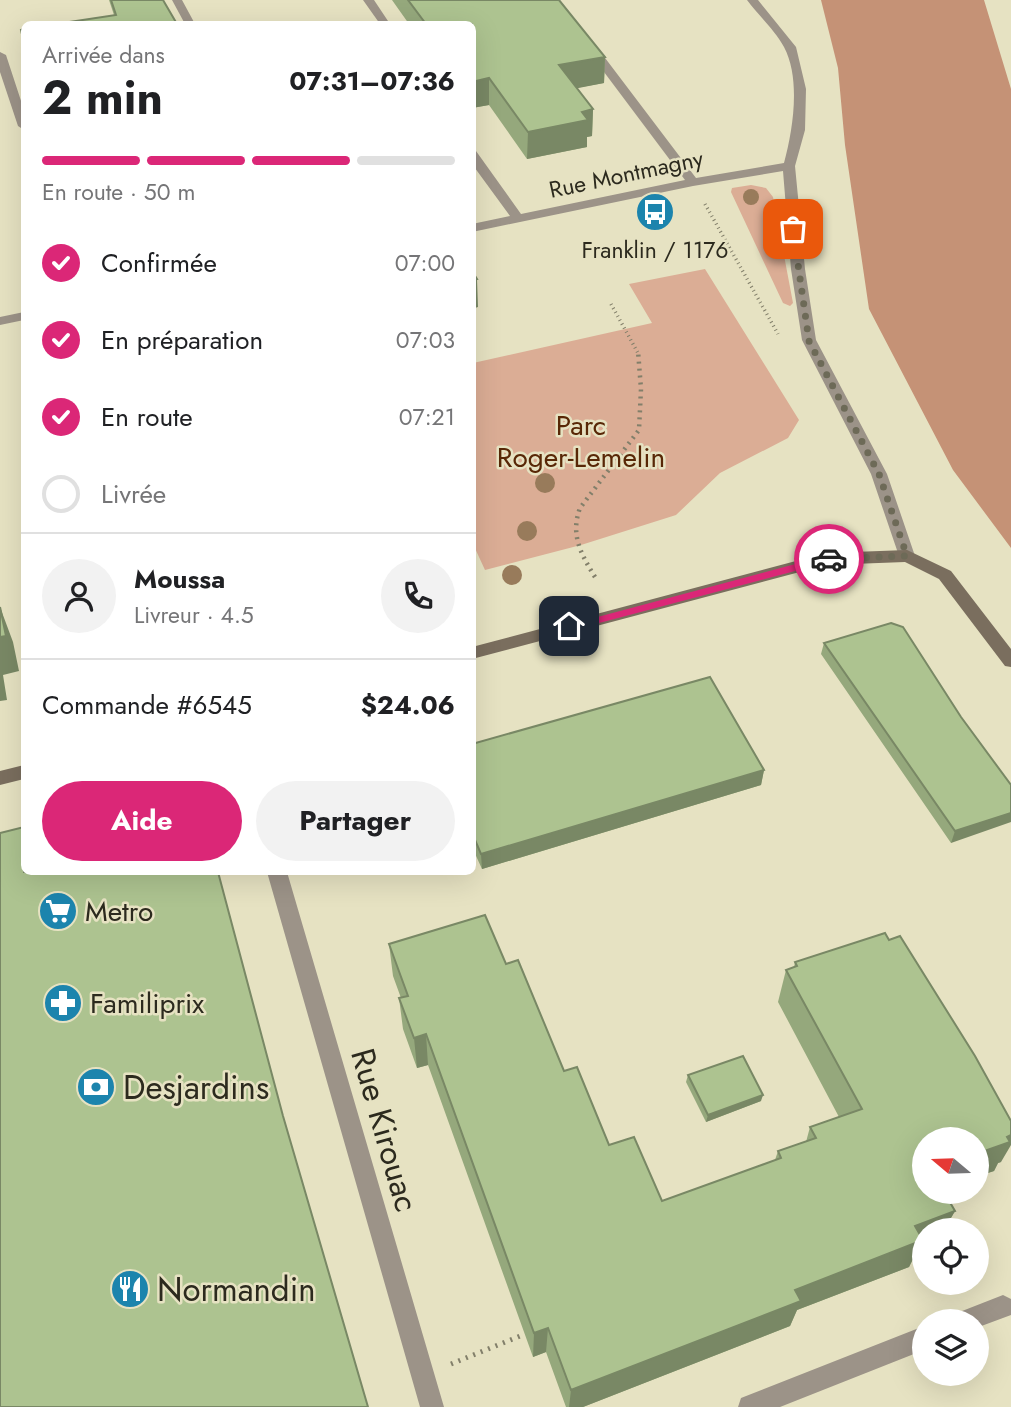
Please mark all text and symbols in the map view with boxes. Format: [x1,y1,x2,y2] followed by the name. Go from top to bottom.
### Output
[42,38,165,72] text: Arrivée dans
[289,62,455,100] text: 07:31–07:36
[42,65,163,131] text: 2 min
[546,141,707,207] street label: Rue Montmagny
[42,175,195,209] text: En route · 50 m
[634,191,676,233] bus stop icon: Franklin / 1176
[763,199,823,259] pin
[774,210,812,248] icon: bag
[581,233,729,267] place label: Franklin / 1176
[42,244,80,282] icon: check
[101,244,217,282] text: Confirmée
[395,246,455,280] text: 07:00
[42,321,80,359] icon: check
[101,321,263,359] text: En préparation
[396,323,455,357] text: 07:03
[42,398,80,436] icon: check
[101,398,193,436] text: En route
[399,400,455,434] text: 07:21
[497,405,665,478] park label: Parc Roger-Lemelin
[101,475,166,513] text: Livrée
[794,524,864,594] courier
[810,540,848,578] icon: car
[42,559,116,633] button: person
[381,559,455,633] button: phone
[134,560,225,598] text: Moussa
[539,596,599,656] pin
[134,598,254,632] text: Livreur · 4.5
[550,607,588,645] icon: home
[42,686,252,724] text: Commande #6545
[361,686,455,724] text: $24.06
[42,781,242,861] button: Aide
[256,781,455,861] button: Partager
[37,890,79,932] supermarket icon: Metro
[85,891,153,932] place label: Metro
[42,982,84,1024] pharmacy icon: Familiprix
[90,983,204,1024] place label: Familiprix
[339,1043,431,1217] street label: Rue Kirouac
[123,1064,269,1111] place label: Desjardins
[75,1066,117,1108] bank icon: Desjardins
[912,1127,989,1204] north arrow
[912,1127,989,1386] map controls
[912,1218,989,1295] button: locate
[157,1266,316,1313] place label: Normandin
[109,1268,151,1310] restaurant icon: Normandin
[912,1309,989,1386] button: layers

